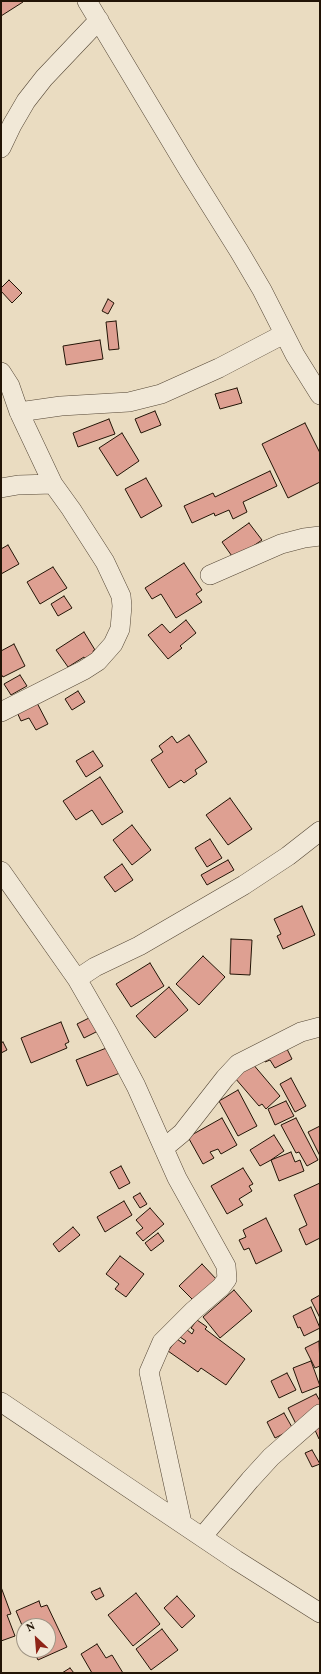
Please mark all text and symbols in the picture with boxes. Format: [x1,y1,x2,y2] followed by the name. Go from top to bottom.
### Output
[16,1618,56,1658] north arrow
[24,1619,38,1636] text: N

